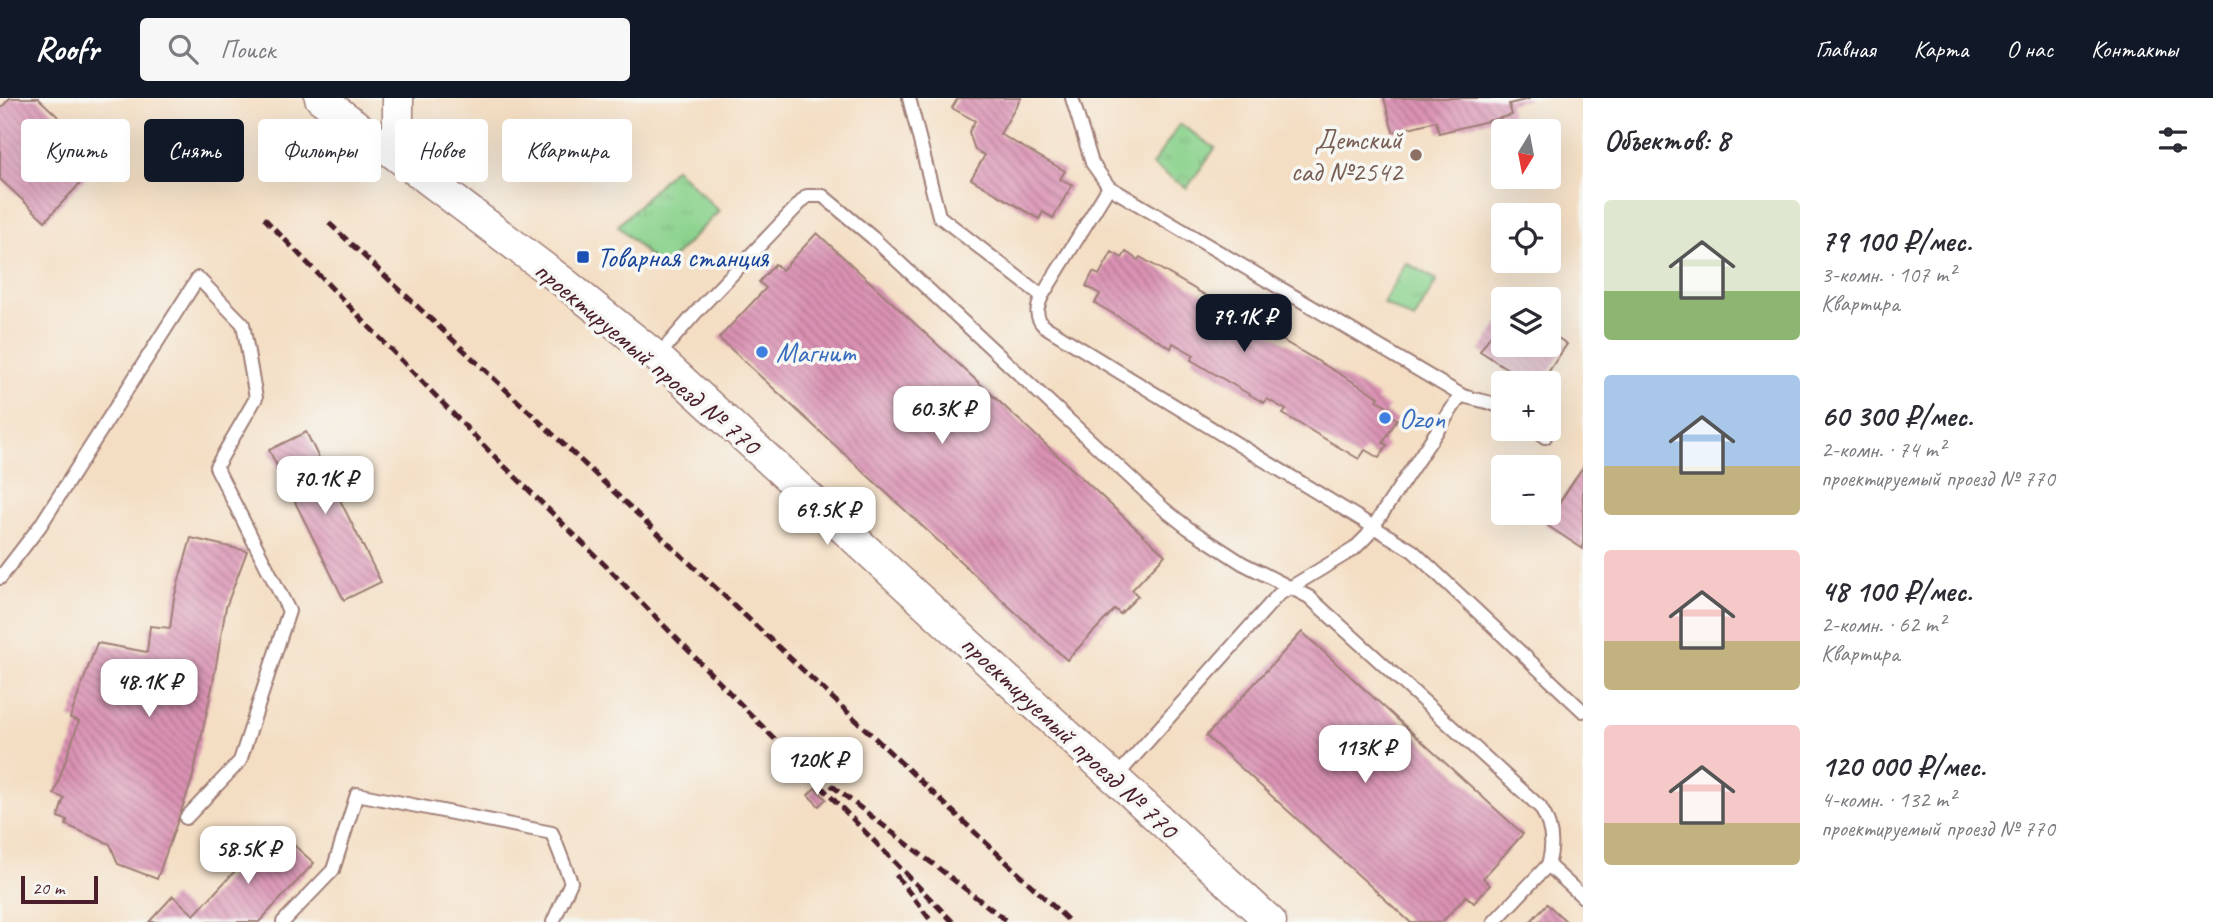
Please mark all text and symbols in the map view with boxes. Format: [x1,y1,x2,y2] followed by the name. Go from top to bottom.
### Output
[140,18,630,81] search box
[35,28,98,70] text: Roofr
[164,30,202,68] icon: search
[220,33,275,66] text: Поиск
[1815,34,1876,64] text: Главная
[1914,34,1968,64] text: Карта
[2006,34,2053,64] text: О нас
[2091,34,2178,64] text: Контакты
[21,119,130,182] chip: Купить
[144,119,244,182] chip: Снять
[258,119,381,182] chip: Фильтры
[395,119,488,182] chip: Новое
[502,119,632,182] chip: Квартира
[1491,119,1561,189] north arrow
[1491,119,1561,525] map controls
[1604,121,1729,159] text: Объектов: 8
[2154,121,2192,159] icon: filters
[1291,122,1404,189] place label: Детский сад №2542
[1408,147,1424,163] marker: Детский сад №2542
[1491,203,1561,273] button: locate
[1821,222,1972,260] text: 79 100 ₽/мес.
[1660,228,1744,312] icon: home
[597,240,769,275] place label: Товарная станция
[575,249,591,265] marker: Товарная станция
[527,253,770,464] street label: проектируемый проезд № 770
[1821,260,1955,289] text: 3-комн. · 107 m²
[1491,287,1561,357] button: layers
[1821,289,1899,318] text: Квартира
[1179,294,1309,354] pin: 79.1K ₽
[1212,302,1276,331] text: 79.1K ₽
[776,335,857,370] place label: Магнит
[754,344,770,360] marker: Магнит
[1491,371,1561,441] button: +
[877,386,1007,446] pin: 60.3K ₽
[909,394,975,423] text: 60.3K ₽
[1821,397,1973,435] text: 60 300 ₽/мес.
[1399,401,1445,436] place label: Ozon
[1660,403,1744,487] icon: home
[1377,410,1393,426] marker: Ozon
[1821,435,1945,464] text: 2-комн. · 74 m²
[1491,455,1561,525] button: −
[260,456,390,516] pin: 70.1K ₽
[293,464,357,493] text: 70.1K ₽
[1821,464,2055,493] text: проектируемый проезд № 770
[762,488,892,547] pin: 69.5K ₽
[795,495,859,524] text: 69.5K ₽
[1821,572,1972,610] text: 48 100 ₽/мес.
[1660,578,1744,662] icon: home
[1821,610,1945,639] text: 2-комн. · 62 m²
[954,627,1187,848] street label: проектируемый проезд № 770
[1821,639,1899,668] text: Квартира
[84,660,214,719] pin: 48.1K ₽
[117,667,181,696] text: 48.1K ₽
[1308,726,1422,785] pin: 113K ₽
[1335,733,1395,762] text: 113K ₽
[760,738,874,797] pin: 120K ₽
[787,745,847,774] text: 120K ₽
[1821,747,1986,785] text: 120 000 ₽/мес.
[1660,753,1744,837] icon: home
[1821,785,1955,814] text: 4-комн. · 132 m²
[1821,814,2055,843] text: проектируемый проезд № 770
[183,826,313,886] pin: 58.5K ₽
[216,834,280,863] text: 58.5K ₽
[21,873,98,905] scale bar
[32,876,64,900] text: 20 m

